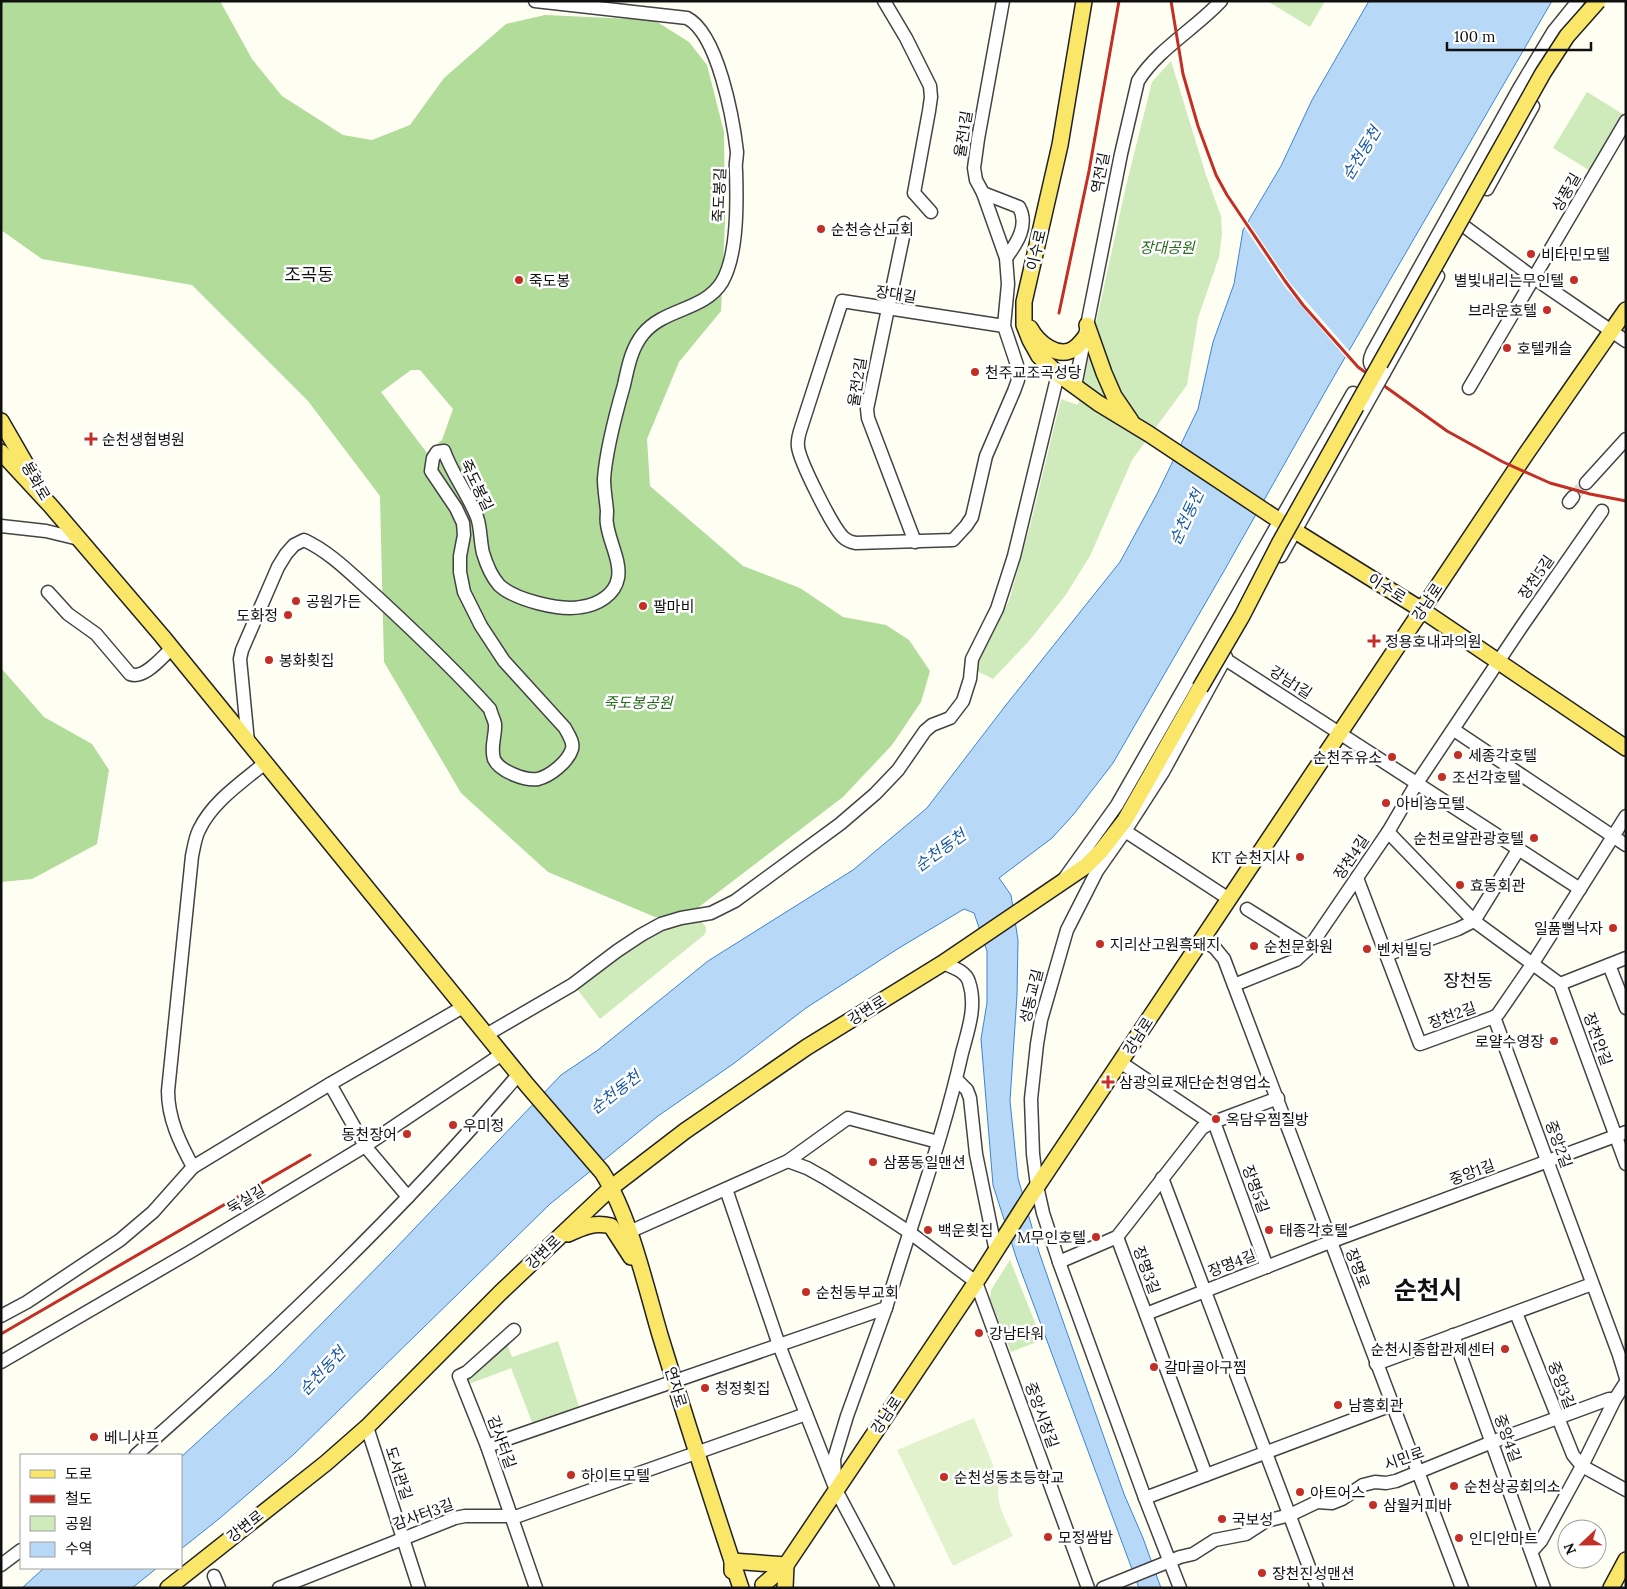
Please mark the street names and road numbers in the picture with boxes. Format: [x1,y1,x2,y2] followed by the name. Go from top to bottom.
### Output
[950,109,976,159] street label: 율전1길
[1087,151,1113,195] street label: 역전길
[709,167,729,223] street label: 죽도봉길
[1547,169,1585,215] street label: 상풍길
[1022,228,1050,272] street label: 이수로
[874,281,918,307] street label: 장대길
[844,356,870,408] street label: 율전2길
[456,456,498,514] street label: 죽도봉길
[17,458,55,504] street label: 봉화로
[1514,551,1558,603] street label: 장천5길
[1364,569,1410,607] street label: 이수로
[1408,580,1446,624] street label: 강남로
[1266,661,1316,703] street label: 강남1길
[1329,831,1373,883] street label: 장천4길
[1015,967,1047,1025] street label: 성동교길
[844,991,890,1029] street label: 강변로
[1426,998,1478,1032] street label: 장천2길
[1580,1010,1616,1068] street label: 장천안길
[1119,1013,1157,1059] street label: 강남로
[1542,1118,1576,1170] street label: 중앙2길
[1447,1155,1497,1189] street label: 중앙1길
[1239,1162,1273,1216] street label: 장명5길
[223,1180,269,1218] street label: 둑실길
[522,1231,564,1273] street label: 강변로
[1130,1243,1164,1297] street label: 장명3길
[1205,1245,1259,1281] street label: 장명4길
[1342,1245,1374,1291] street label: 장명로
[1544,1358,1580,1412] street label: 중앙3길
[661,1364,691,1410] street label: 연자로
[1021,1379,1063,1451] street label: 중앙시장길
[867,1393,905,1437] street label: 강남로
[1491,1411,1525,1465] street label: 중앙4길
[484,1413,520,1471] street label: 감사터길
[1381,1442,1427,1474] street label: 시민로
[381,1444,417,1502] street label: 도서관길
[390,1494,456,1534] street label: 감사터3길
[223,1506,267,1546] street label: 강변로

